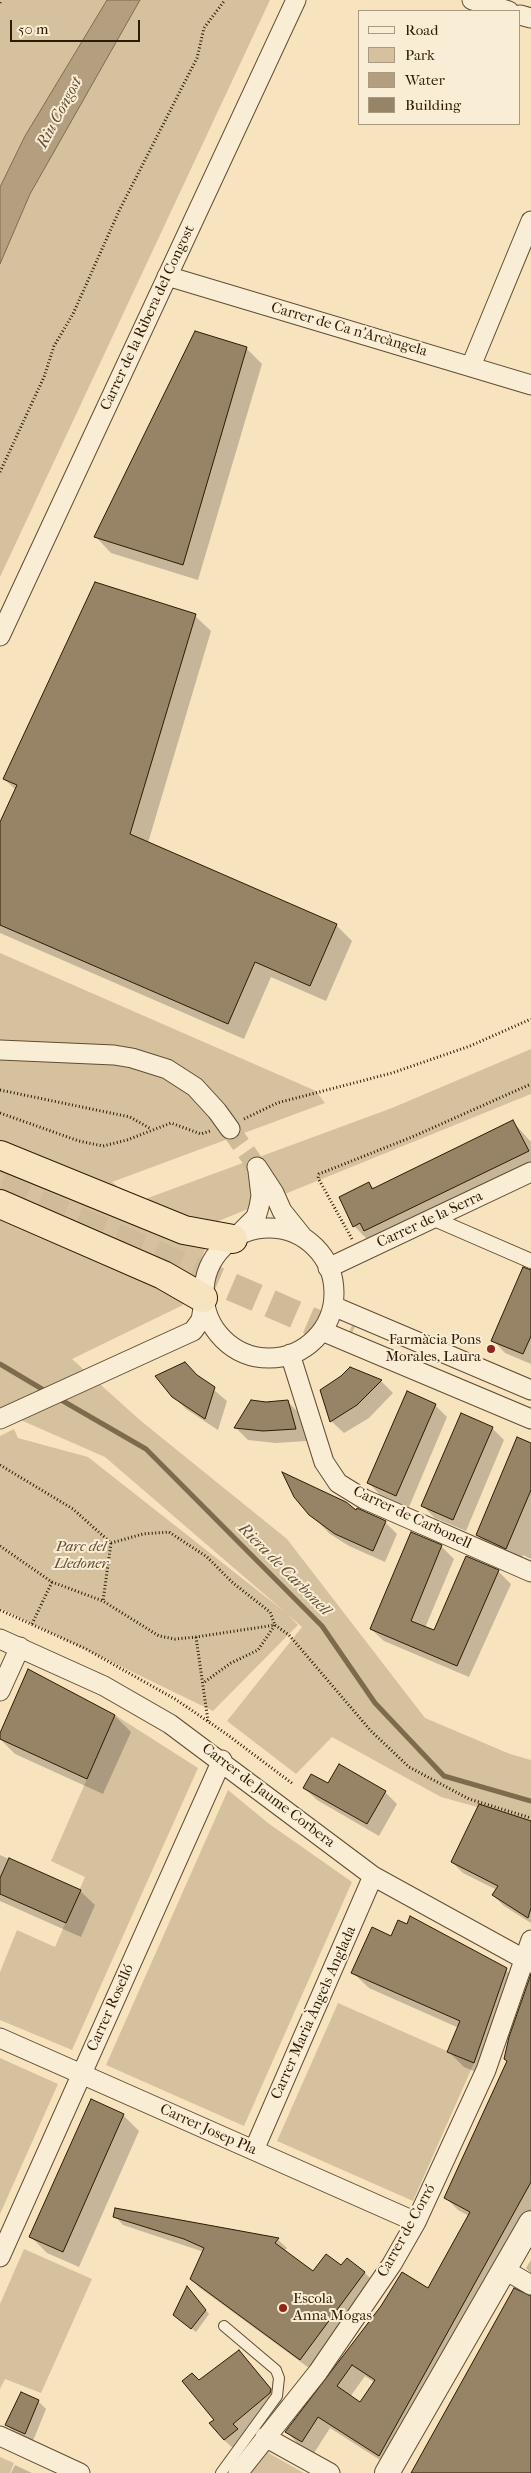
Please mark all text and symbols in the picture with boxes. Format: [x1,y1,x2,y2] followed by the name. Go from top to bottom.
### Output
[12,10,142,42] scale bar
[358,10,521,125] legend
[18,20,48,38] text: 50 m
[405,21,438,39] text: Road
[405,46,435,64] text: Park
[405,71,445,89] text: Water
[33,74,87,152] water label: Riu Congost
[405,96,461,114] text: Building
[97,222,199,414] street label: Carrer de la Ribera del Congost
[269,299,429,361] street label: Carrer de Ca n'Arcàngela
[374,1188,486,1252] street label: Carrer de la Serra
[386,1331,481,1366] place label: Farmàcia Pons Morales, Laura
[485,1343,497,1355] marker: Farmàcia Pons Morales, Laura
[350,1483,474,1553] street label: Carrer de Carbonell
[234,1520,334,1620] water label: Riera de Carbonell
[54,1538,108,1573] park label: Parc del Lledoner
[198,1740,338,1852] street label: Carrer de Jaume Corbera
[268,1924,360,2102] street label: Carrer Maria Àngels Anglada
[84,1962,138,2054] street label: Carrer Roselló
[157,2101,259,2159] street label: Carrer Josep Pla
[374,2181,440,2281] street label: Carrer de Corró
[293,2290,372,2325] place label: Escola Anna Mogas
[277,2302,289,2314] marker: Escola Anna Mogas

